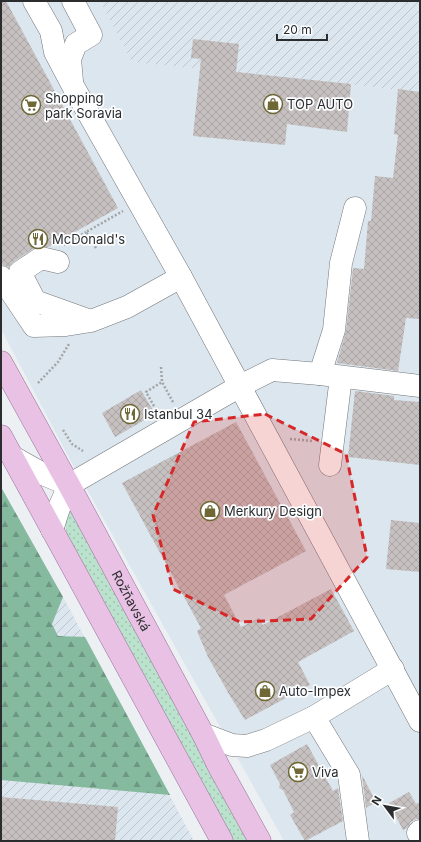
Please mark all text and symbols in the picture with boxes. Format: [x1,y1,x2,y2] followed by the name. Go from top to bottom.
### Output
[277,16,327,42] scale bar
[283,22,312,37] text: 20 m
[45,90,122,121] place label: Shopping park Soravia
[262,93,284,115] shop icon: TOP AUTO
[20,94,42,116] supermarket icon: Shopping park Soravia
[287,96,353,112] place label: TOP AUTO
[27,228,49,250] restaurant icon: McDonald's
[52,231,125,247] place label: McDonald's
[119,403,141,425] restaurant icon: Istanbul 34
[144,406,213,422] place label: Istanbul 34
[199,500,221,522] shop icon: Merkury Design
[224,503,322,519] place label: Merkury Design
[109,568,154,634] street label: Rožňavská
[254,680,276,702] shop icon: Auto-Impex
[279,683,351,699] place label: Auto-Impex
[287,761,309,783] supermarket icon: Viva
[312,764,339,780] place label: Viva
[365,786,405,826] north arrow
[368,793,385,808] text: N

